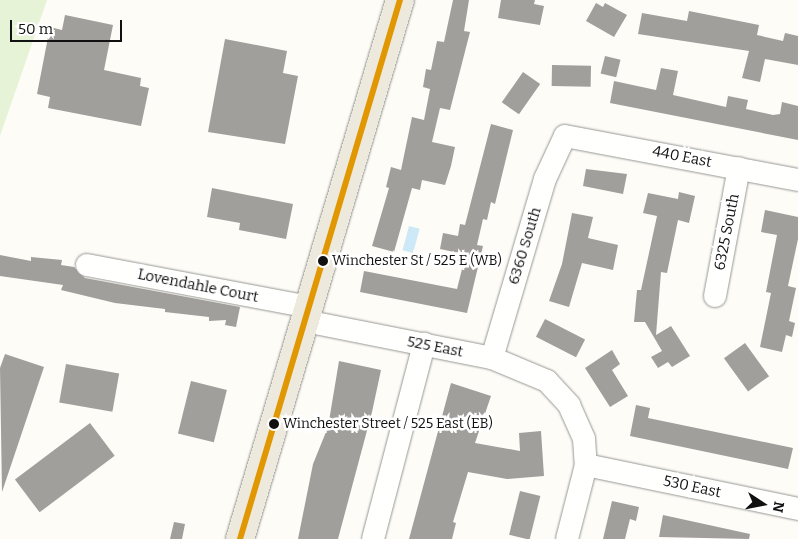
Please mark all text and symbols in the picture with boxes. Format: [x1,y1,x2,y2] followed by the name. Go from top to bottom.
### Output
[12,10,125,42] scale bar
[18,20,53,38] text: 50 m
[651,142,713,172] street label: 440 East
[711,192,743,272] street label: 6325 South
[505,205,545,287] street label: 6360 South
[332,253,502,269] place label: Winchester St / 525 E (WB)
[318,256,328,266] marker: Winchester St / 525 E (WB)
[136,265,260,307] street label: Lovendahle Court
[405,333,465,361] street label: 525 East
[283,416,493,432] place label: Winchester Street / 525 East (EB)
[269,419,279,429] marker: Winchester Street / 525 East (EB)
[661,472,723,502] street label: 530 East
[738,479,788,529] north arrow
[769,500,788,514] text: N

